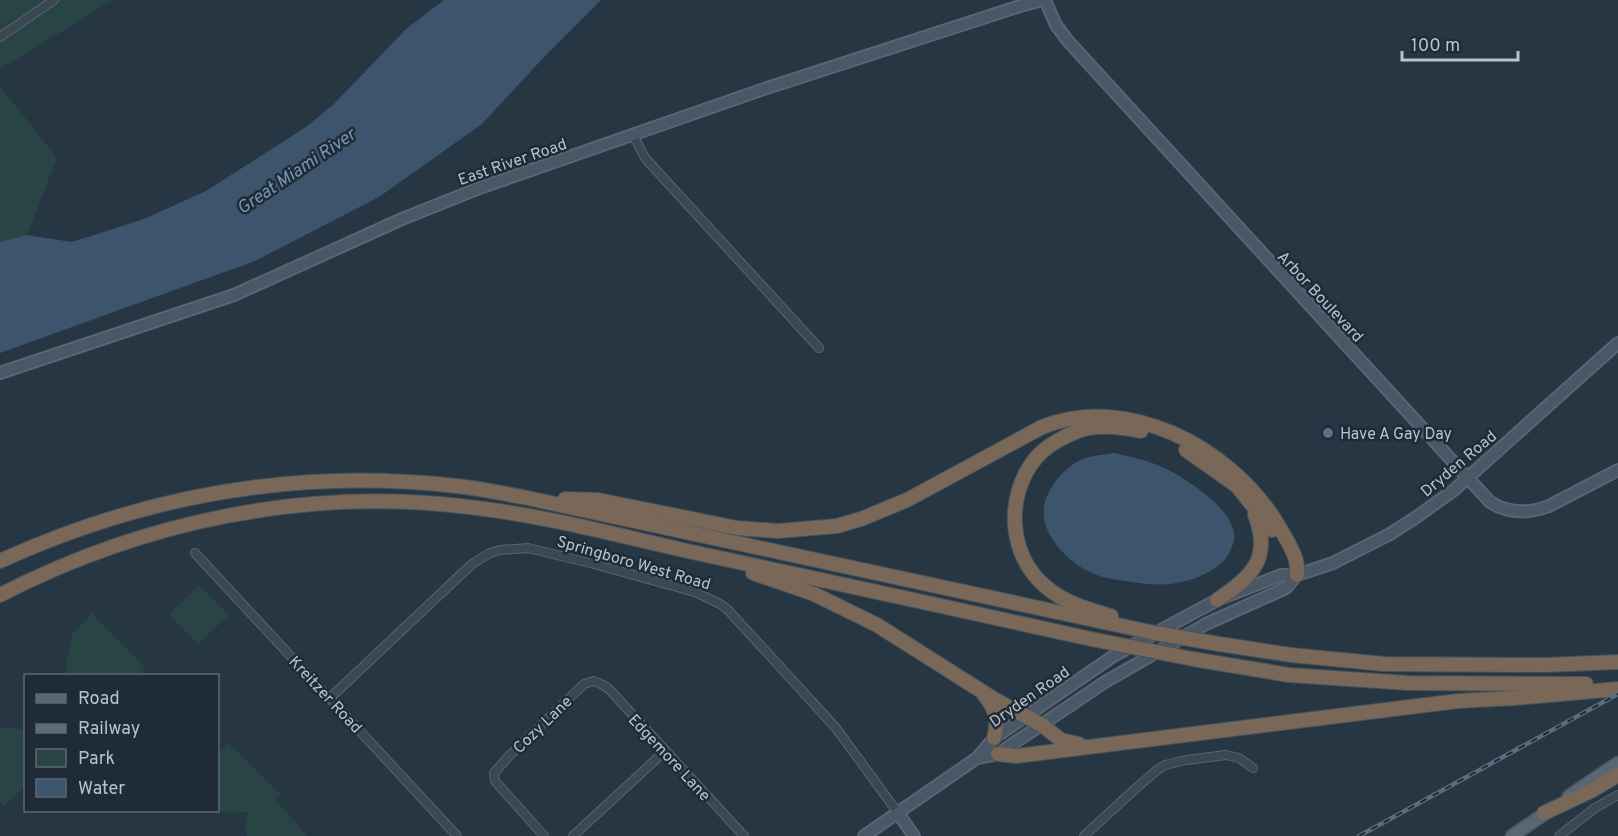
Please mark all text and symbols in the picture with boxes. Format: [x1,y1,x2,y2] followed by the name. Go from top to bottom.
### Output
[1402,24,1518,62] scale bar
[1411,35,1460,58] text: 100 m
[233,123,362,221] water label: Great Miami River
[456,135,570,191] street label: East River Road
[1272,248,1367,347] street label: Arbor Boulevard
[1340,425,1452,445] place label: Have A Gay Day
[1321,426,1335,440] marker: Have A Gay Day
[1417,427,1501,502] street label: Dryden Road
[554,532,713,595] street label: Springboro West Road
[284,652,365,738] street label: Kreitzer Road
[986,663,1074,733] street label: Dryden Road
[24,674,219,812] legend
[78,688,120,711] text: Road
[510,692,577,759] street label: Cozy Lane
[623,711,714,806] street label: Edgemore Lane
[78,718,140,741] text: Railway
[78,748,115,771] text: Park
[78,778,125,801] text: Water

